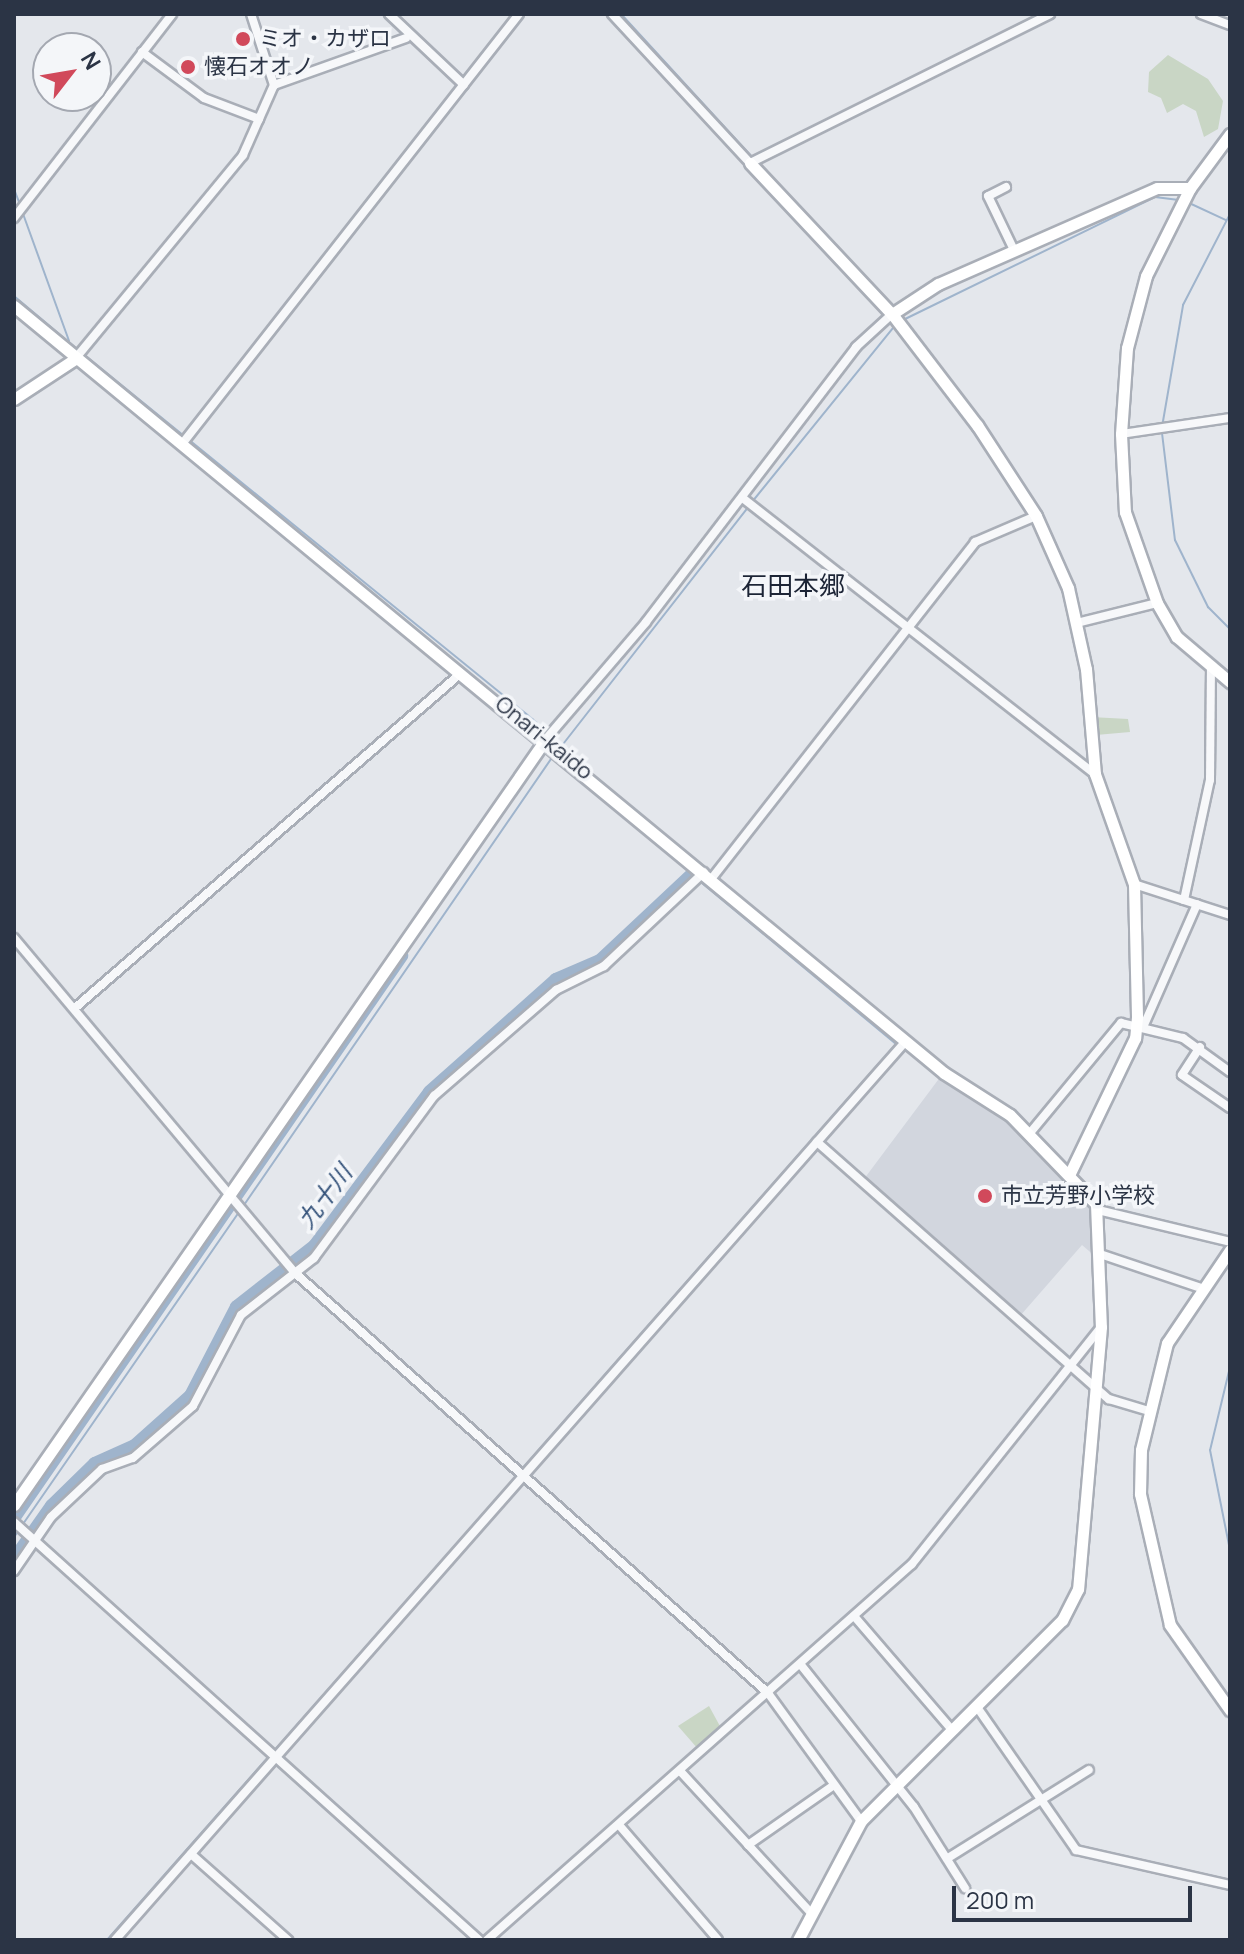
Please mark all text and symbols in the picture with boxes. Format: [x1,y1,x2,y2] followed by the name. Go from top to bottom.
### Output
[259,26,391,52] place label: ミオ・カザロ
[234,30,252,48] marker: ミオ・カザロ
[32,32,112,112] north arrow
[74,46,108,75] text: N
[204,54,314,80] place label: 懐石オオノ
[179,58,197,76] marker: 懐石オオノ
[741,570,845,602] district label: 石田本郷
[490,691,598,785] street label: Onari-kaido
[291,1159,357,1233] water label: 九十川
[1001,1183,1155,1209] place label: 市立芳野小学校
[976,1187,994,1205] marker: 市立芳野小学校
[956,1870,1196,1920] scale bar
[966,1883,1034,1916] text: 200 m

